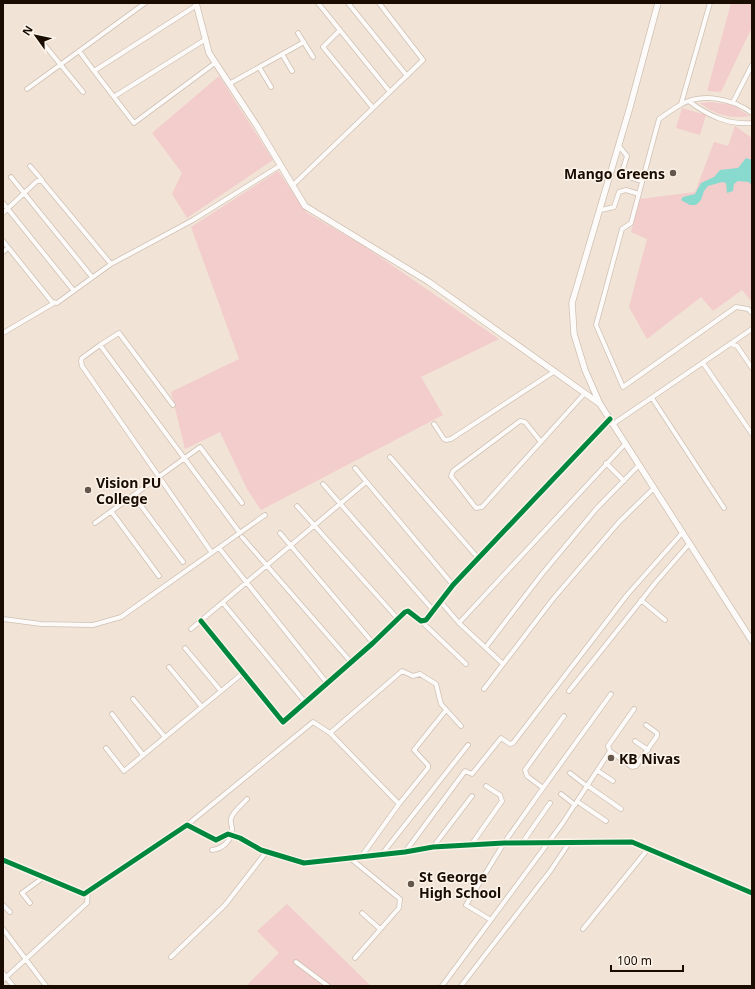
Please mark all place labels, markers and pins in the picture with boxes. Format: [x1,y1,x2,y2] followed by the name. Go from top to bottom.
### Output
[564,164,665,183] place label: Mango Greens
[668,168,678,178] marker: Mango Greens
[96,473,161,508] place label: Vision PU College
[83,485,93,495] marker: Vision PU College
[619,749,680,768] place label: KB Nivas
[606,753,616,763] marker: KB Nivas
[419,867,501,902] place label: St George High School
[406,879,416,889] marker: St George High School

